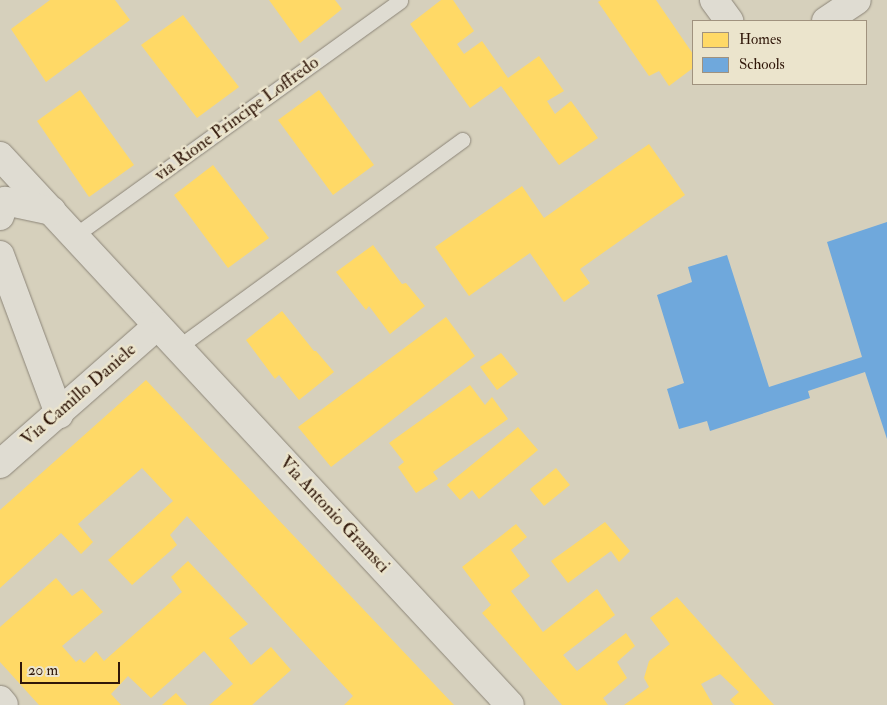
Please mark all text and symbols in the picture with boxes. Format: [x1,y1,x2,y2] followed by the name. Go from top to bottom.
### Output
[692,20,867,85] legend
[739,30,781,49] text: Homes
[151,52,323,186] street label: via Rione Principe Loffredo
[739,55,785,74] text: Schools
[17,339,141,451] street label: Via Camillo Daniele
[274,452,394,578] street label: Via Antonio Gramsci
[22,652,122,684] scale bar
[28,661,58,680] text: 20 m

